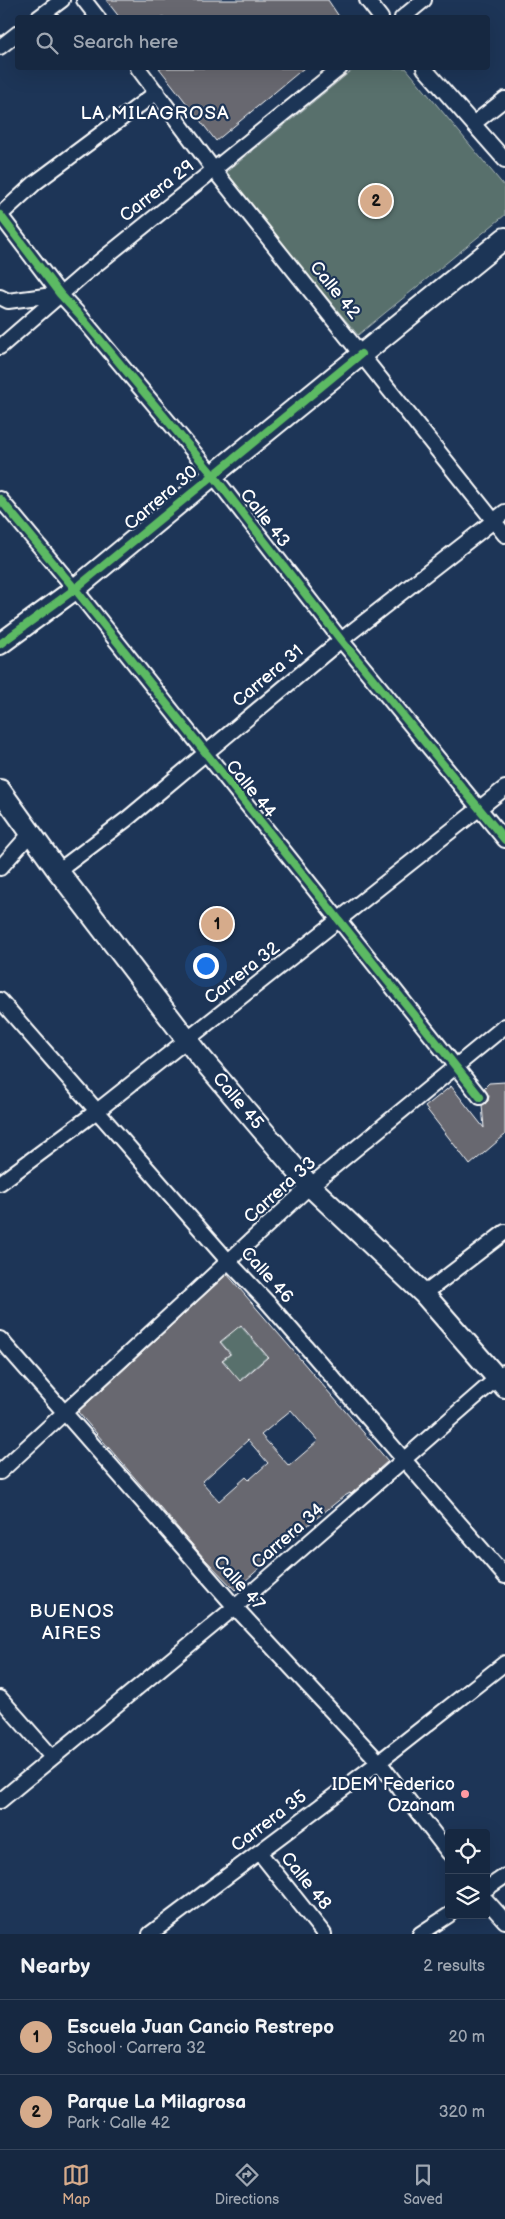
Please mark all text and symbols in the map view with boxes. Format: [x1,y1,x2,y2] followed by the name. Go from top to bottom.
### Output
[15,15,490,70] search box
[33,29,61,57] icon: search
[73,31,178,54] text: Search here
[80,102,230,125] district label: LA MILAGROSA
[116,155,198,227] street label: Carrera 29
[360,182,392,220] pin: 2
[305,257,365,323] street label: Calle 42
[120,461,202,535] street label: Carrera 30
[236,485,294,551] street label: Calle 43
[228,640,308,712] street label: Carrera 31
[221,756,281,822] street label: Calle 44
[201,905,233,943] pin: 1
[200,937,284,1009] street label: Carrera 32
[193,953,219,979] your location
[208,1068,268,1134] street label: Calle 45
[240,1152,320,1228] street label: Carrera 33
[236,1243,298,1307] street label: Calle 46
[247,1499,329,1573] street label: Carrera 34
[209,1551,269,1615] street label: Calle 47
[29,1600,115,1645] district label: BUENOS AIRES
[332,1774,455,1816] place label: IDEM Federico Ozanam
[227,1786,311,1856] street label: Carrera 35
[459,1788,471,1800] marker: IDEM Federico Ozanam
[445,1829,490,1919] map controls
[445,1829,490,1874] button: locate
[276,1848,336,1914] street label: Calle 48
[445,1874,490,1919] button: layers
[20,1954,90,1979] text: Nearby
[423,1957,485,1976] text: 2 results
[67,2016,334,2039] text: Escuela Juan Cancio Restrepo
[33,2028,39,2047] text: 1
[449,2028,485,2047] text: 20 m
[67,2039,205,2058] text: School · Carrera 32
[67,2091,246,2114] text: Parque La Milagrosa
[31,2103,41,2122] text: 2
[439,2103,485,2122] text: 320 m
[67,2114,170,2133] text: Park · Calle 42
[62,2161,90,2208] tab: Map
[215,2161,279,2208] tab: Directions
[403,2161,443,2208] tab: Saved

